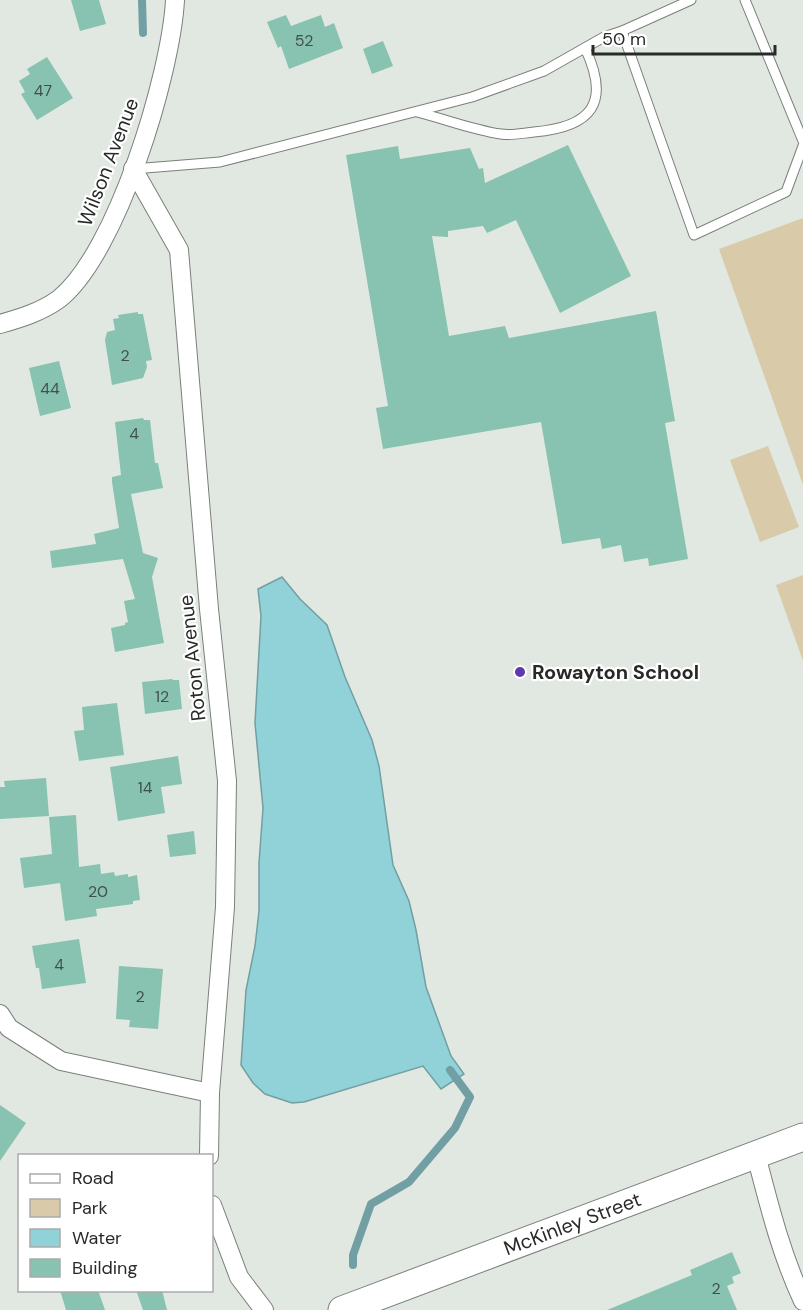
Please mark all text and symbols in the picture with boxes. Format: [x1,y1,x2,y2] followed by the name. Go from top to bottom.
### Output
[593,18,774,56] scale bar
[602,27,646,51] text: 50 m
[295,30,313,51] house number: 52
[34,80,52,101] house number: 47
[72,94,144,230] street label: Wilson Avenue
[120,345,130,366] house number: 2
[40,378,60,399] house number: 44
[129,423,139,444] house number: 4
[172,594,212,722] street label: Roton Avenue
[532,659,699,685] place label: Rowayton School
[513,665,527,679] marker: Rowayton School
[155,686,169,707] house number: 12
[138,777,153,798] house number: 14
[88,881,108,902] house number: 20
[54,954,64,975] house number: 4
[135,986,145,1007] house number: 2
[18,1154,213,1292] legend
[72,1166,114,1190] text: Road
[500,1186,645,1261] street label: McKinley Street
[72,1196,108,1220] text: Park
[72,1226,122,1250] text: Water
[72,1256,137,1280] text: Building
[711,1278,721,1299] house number: 2

